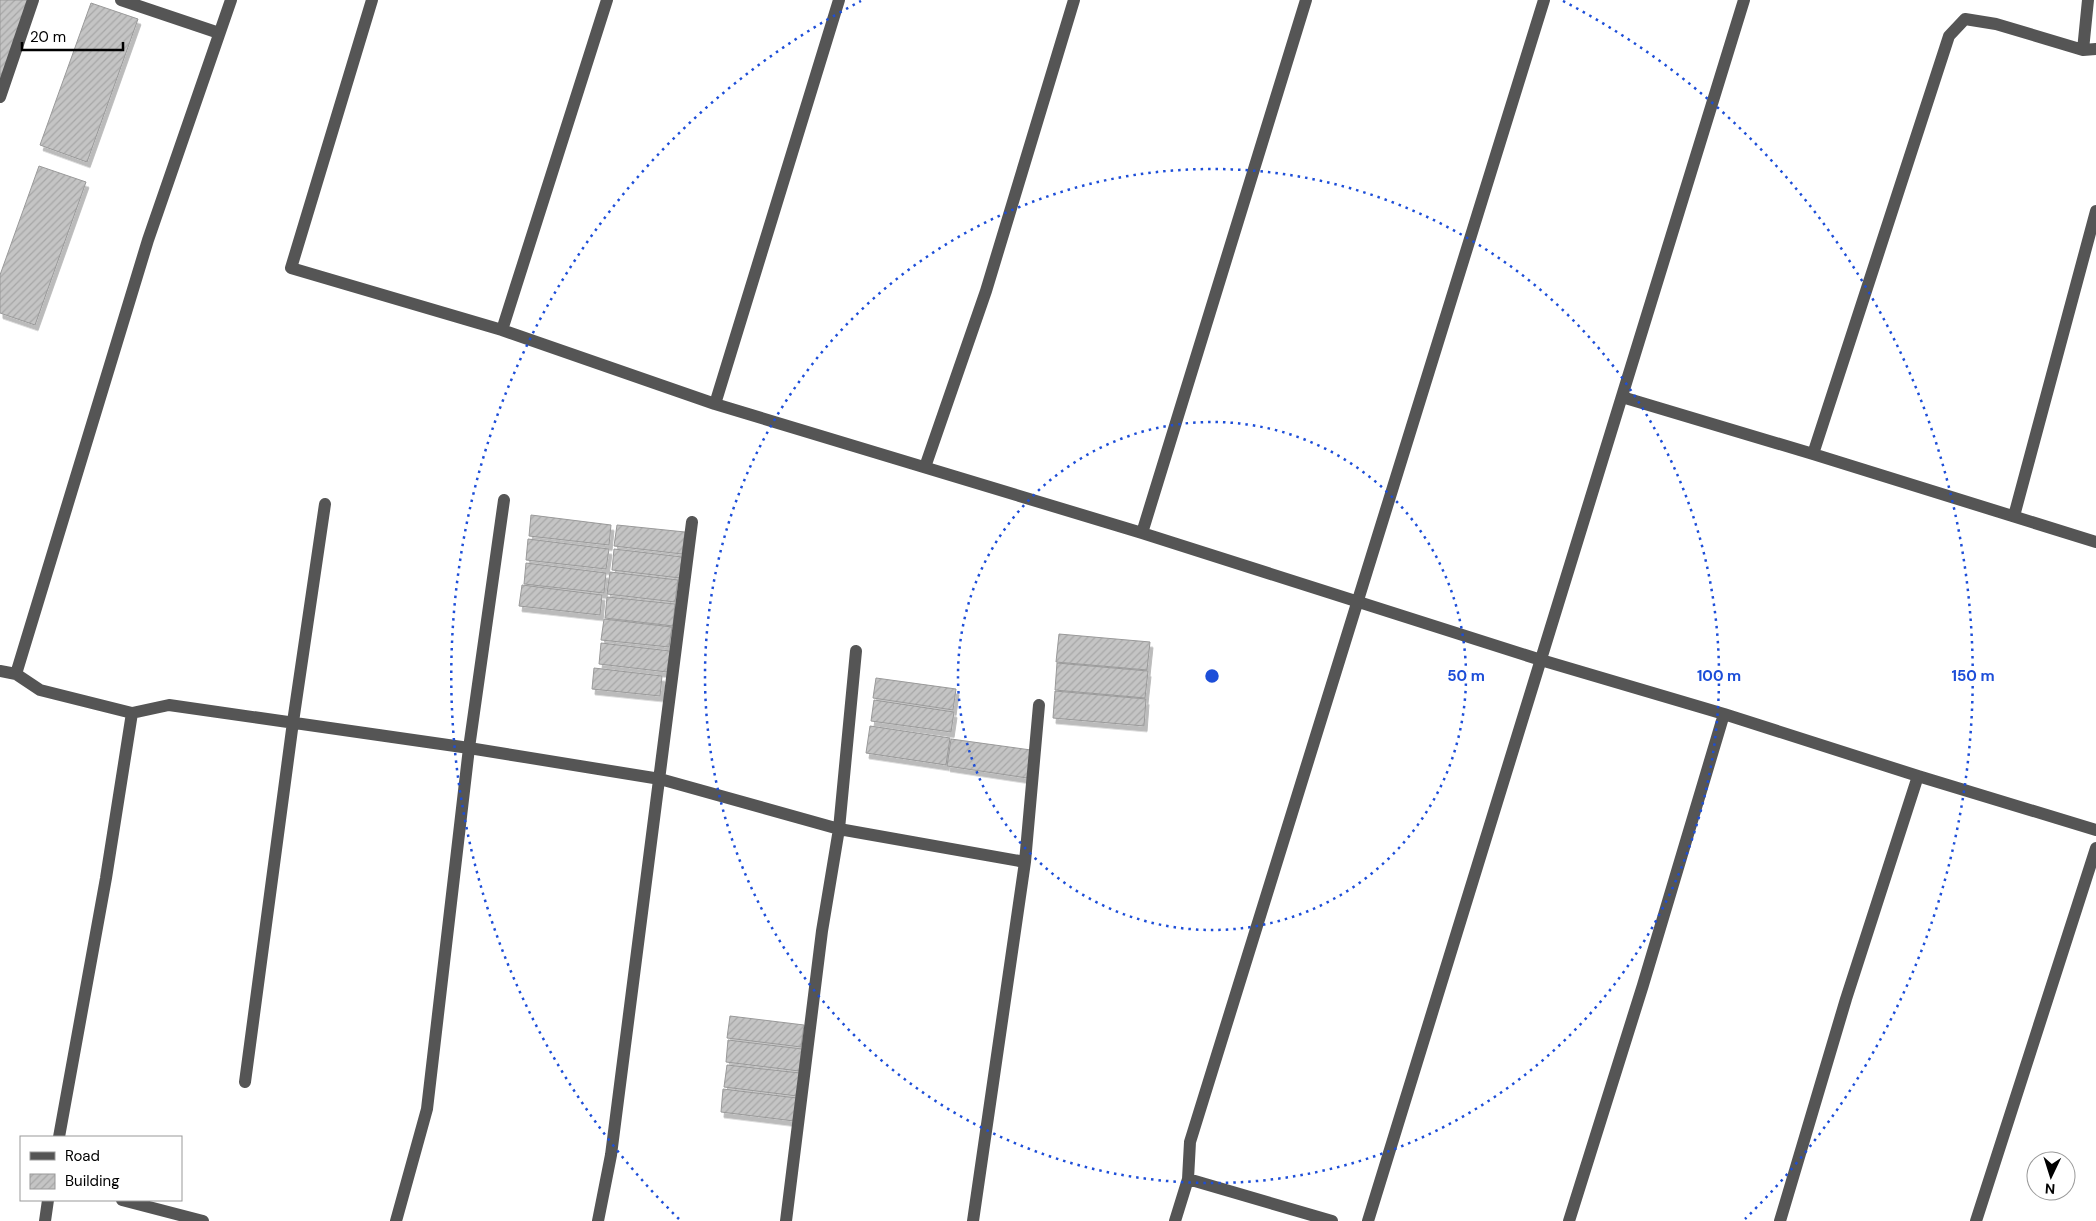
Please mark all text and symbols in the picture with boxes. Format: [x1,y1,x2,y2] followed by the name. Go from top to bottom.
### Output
[22,20,124,52] scale bar
[30,27,66,47] text: 20 m
[1447,666,1485,686] text: 50 m
[1697,666,1741,686] text: 100 m
[1952,666,1995,686] text: 150 m
[1203,667,1221,685] centre of rings
[20,1136,182,1201] legend
[65,1146,100,1166] text: Road
[2026,1151,2076,1201] north arrow
[65,1171,120,1191] text: Building
[2044,1180,2056,1198] text: N

